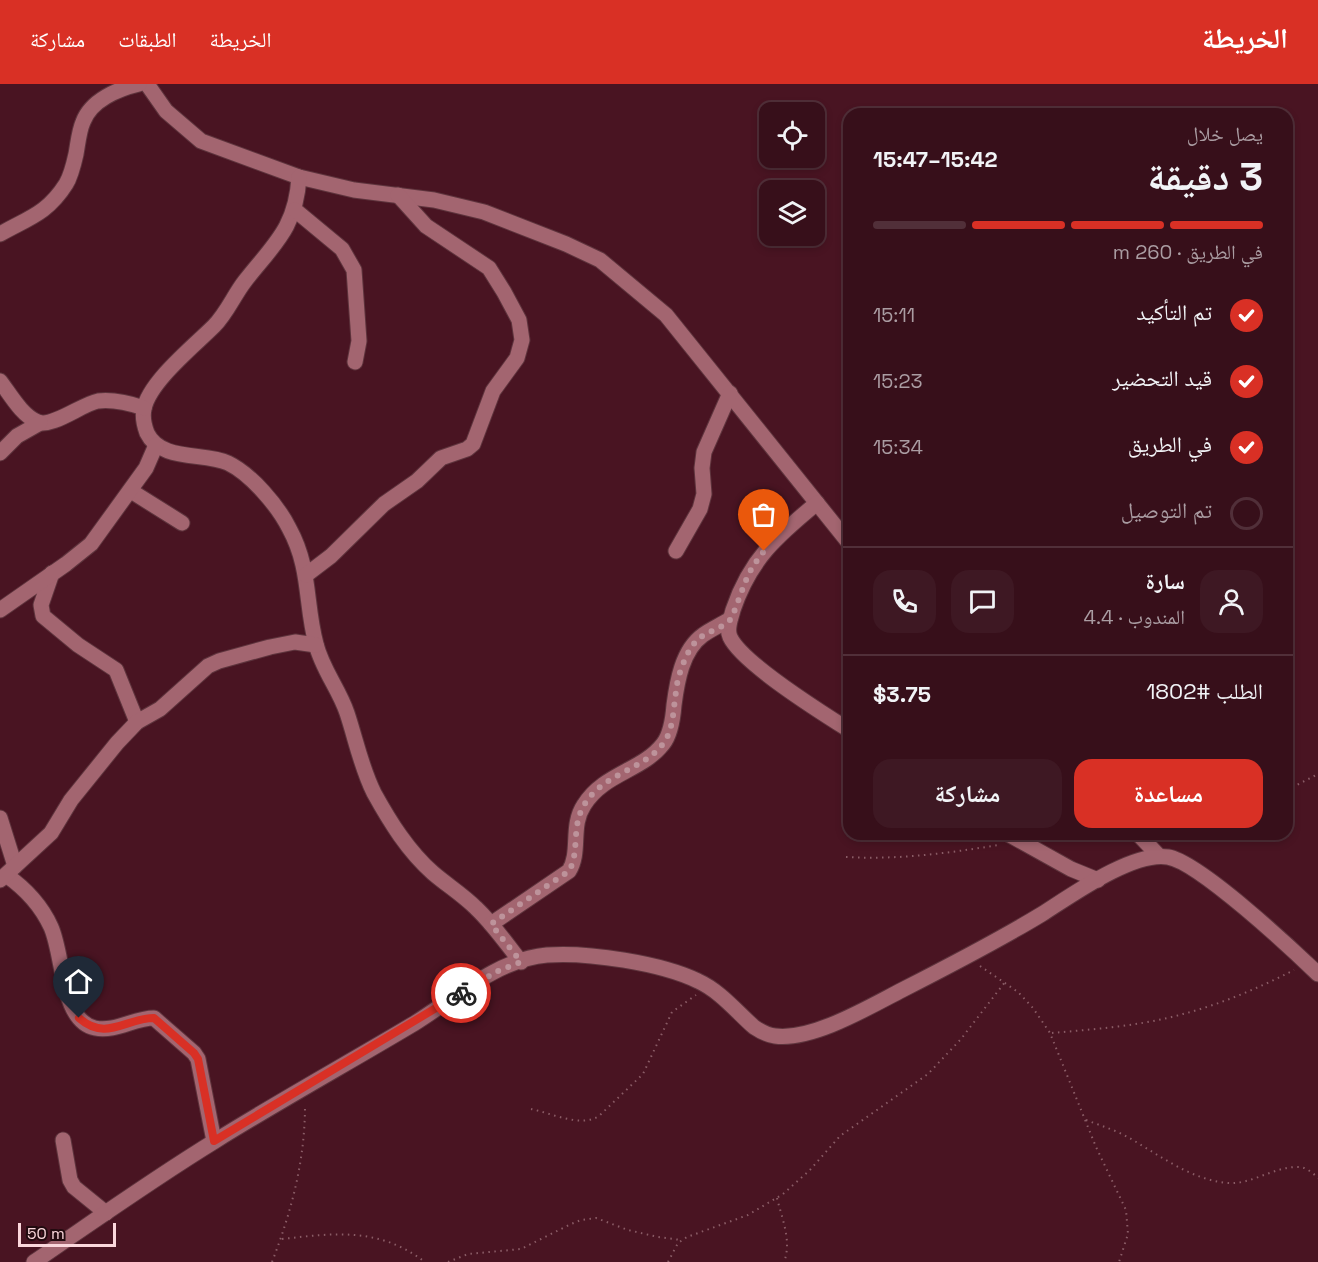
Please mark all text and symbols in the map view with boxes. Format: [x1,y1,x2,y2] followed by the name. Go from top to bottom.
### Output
[1202,20,1288,56] text: الخريطة
[30,26,85,53] text: مشاركة
[118,26,177,53] text: الطبقات
[210,26,271,53] text: الخريطة
[759,102,825,246] map controls
[759,102,825,168] button: locate
[1187,121,1263,147] text: يصل خلال
[873,145,998,173] text: 15:42–15:47
[1147,152,1263,201] text: 3 دقيقة
[759,180,825,246] button: layers
[1113,239,1263,265] text: في الطريق · 260 m
[1136,298,1212,326] text: تم التأكيد
[1230,299,1263,332] icon: check
[873,302,915,328] text: 15:11
[1112,364,1212,392] text: قيد التحضير
[1230,365,1263,398] icon: check
[873,368,922,394] text: 15:23
[1128,430,1212,458] text: في الطريق
[1230,431,1263,464] icon: check
[873,434,923,460] text: 15:34
[738,489,789,551] pin
[1121,496,1212,524] text: تم التوصيل
[747,498,780,531] icon: bag
[1146,567,1185,595] text: سارة
[873,570,936,633] button: phone
[951,570,1014,633] button: chat
[1200,570,1263,633] button: person
[1084,604,1185,630] text: المندوب · 4.4
[1146,677,1263,705] text: الطلب #1802
[873,680,931,708] text: $3.75
[873,759,1062,828] button: مشاركة
[1074,759,1263,828] button: مساعدة
[53,956,104,1018] pin
[431,963,491,1023] courier
[62,965,95,998] icon: home
[445,977,478,1010] icon: bike
[18,1220,116,1248] scale bar
[27,1223,65,1244] text: 50 m

